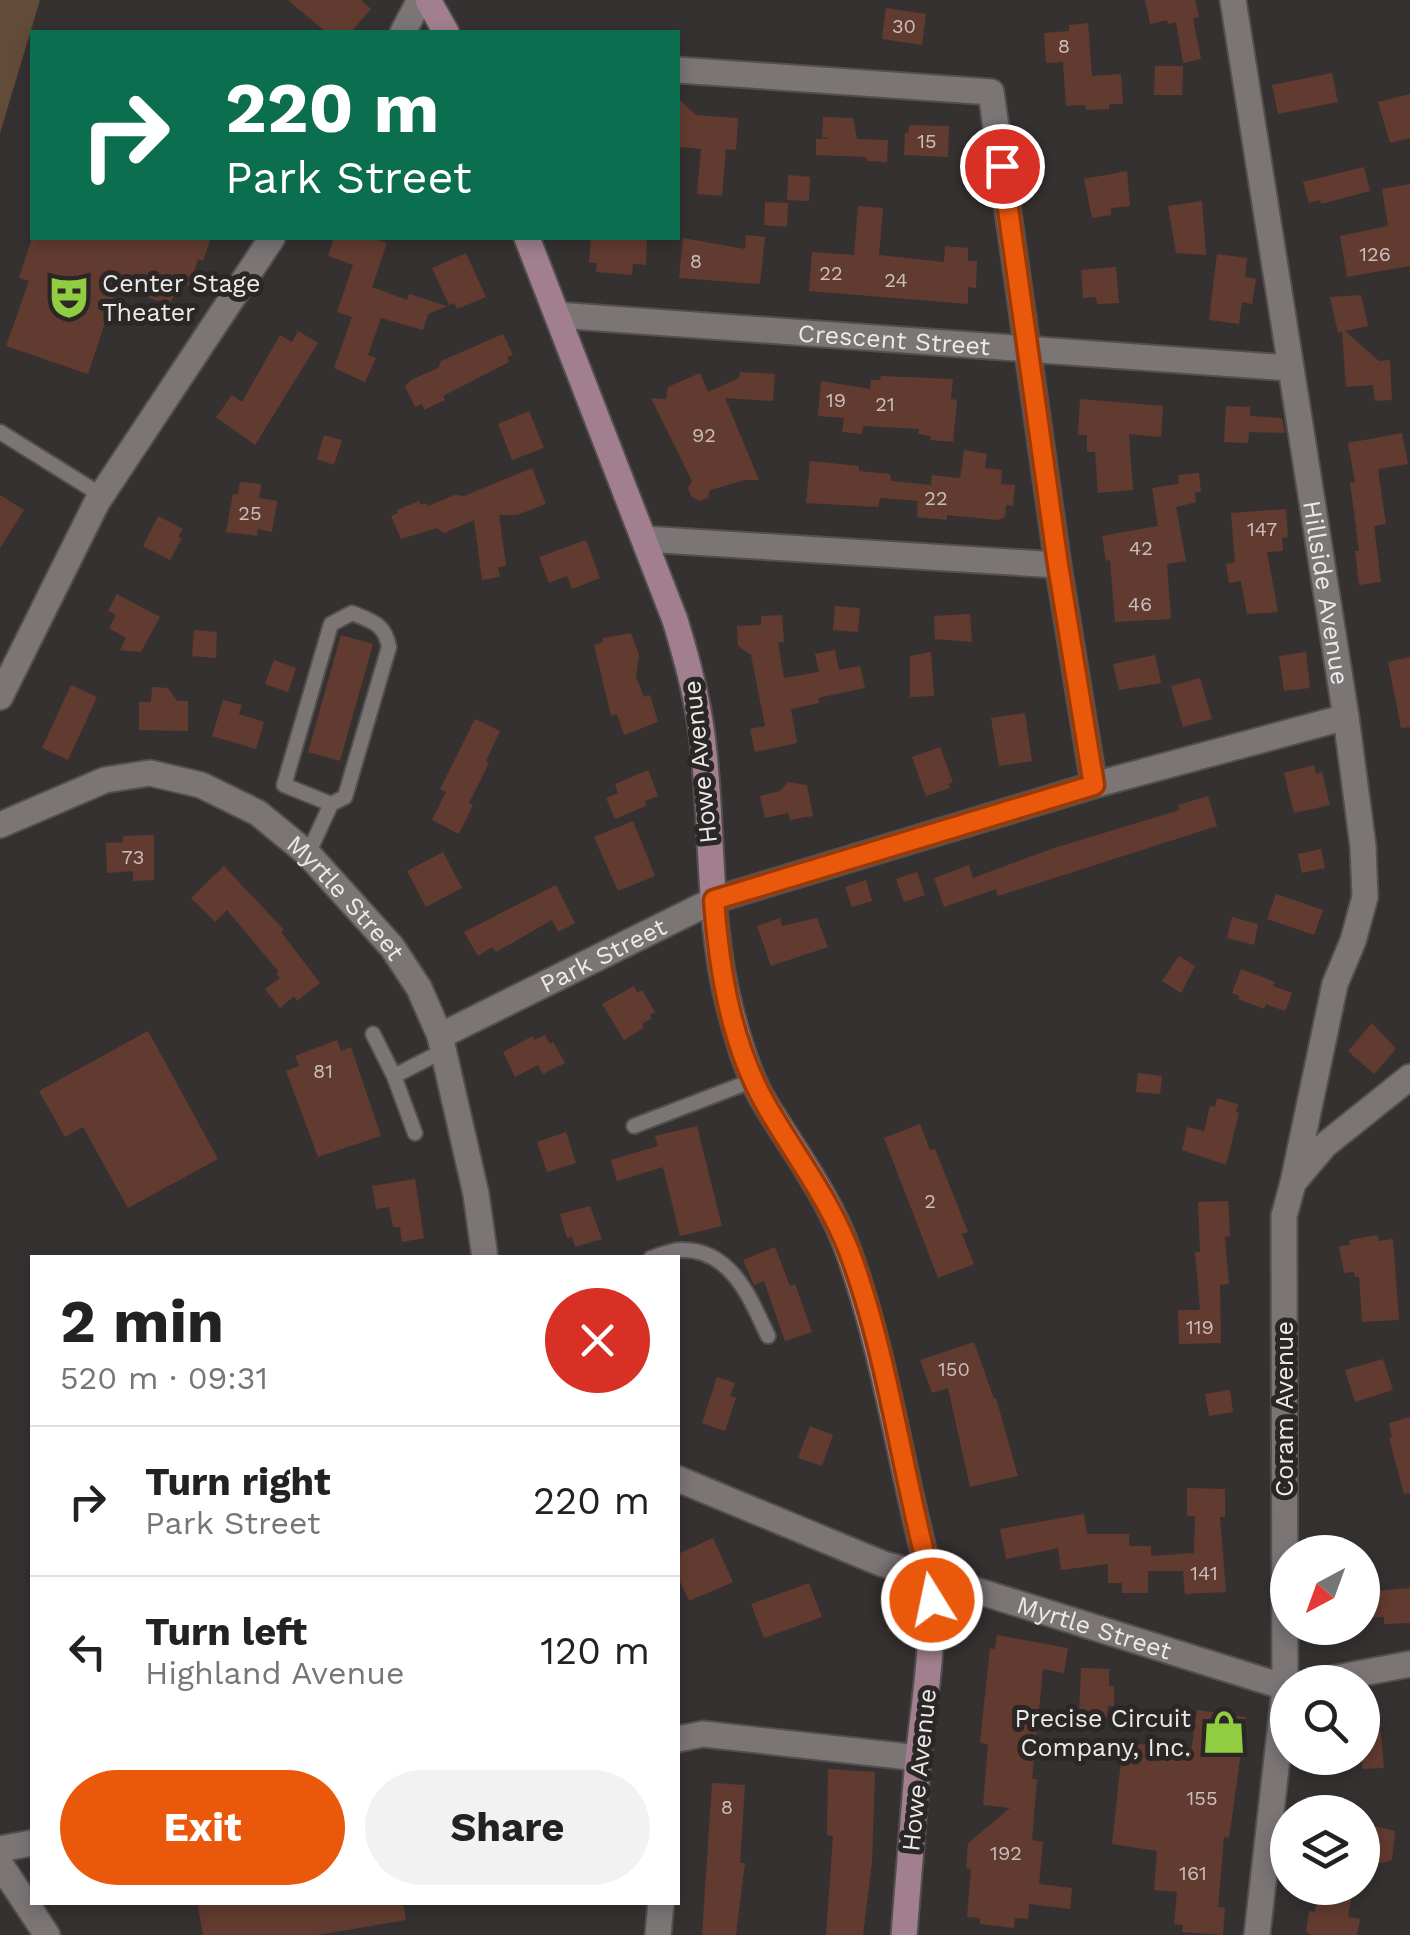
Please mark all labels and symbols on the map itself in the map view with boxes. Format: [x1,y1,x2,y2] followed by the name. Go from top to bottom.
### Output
[892,14,916,38] house number: 30
[1058,34,1070,58] house number: 8
[960,124,1045,209] pin
[917,129,937,153] house number: 15
[1359,242,1391,266] house number: 126
[690,249,702,273] house number: 8
[819,261,843,285] house number: 22
[884,268,908,292] house number: 24
[102,269,260,327] place label: Center Stage Theater
[45,273,93,321] theatre icon: Center Stage Theater
[797,318,992,361] street label: Crescent Street
[826,388,846,412] house number: 19
[875,392,895,416] house number: 21
[692,423,716,447] house number: 92
[924,486,948,510] house number: 22
[1298,498,1355,687] street label: Hillside Avenue
[238,501,262,525] house number: 25
[1247,517,1277,541] house number: 147
[1129,536,1153,560] house number: 42
[1128,592,1152,616] house number: 46
[677,679,723,845] street label: Howe Avenue
[281,829,411,966] street label: Myrtle Street
[122,845,144,869] house number: 73
[535,911,671,999] street label: Park Street
[313,1059,333,1083] house number: 81
[924,1189,936,1213] house number: 2
[1186,1315,1214,1339] house number: 119
[1270,1321,1299,1497] street label: Coram Avenue
[938,1357,970,1381] house number: 150
[1270,1535,1380,1645] north arrow
[880,1548,984,1652] position arrow
[1190,1561,1218,1585] house number: 141
[1013,1590,1175,1665] street label: Myrtle Street
[896,1687,942,1853] street label: Howe Avenue
[1015,1704,1192,1762] place label: Precise Circuit Company, Inc.
[1200,1708,1248,1756] shop icon: Precise Circuit Company, Inc.
[1186,1786,1218,1810] house number: 155
[721,1795,733,1819] house number: 8
[990,1841,1022,1865] house number: 192
[1179,1861,1207,1885] house number: 161

